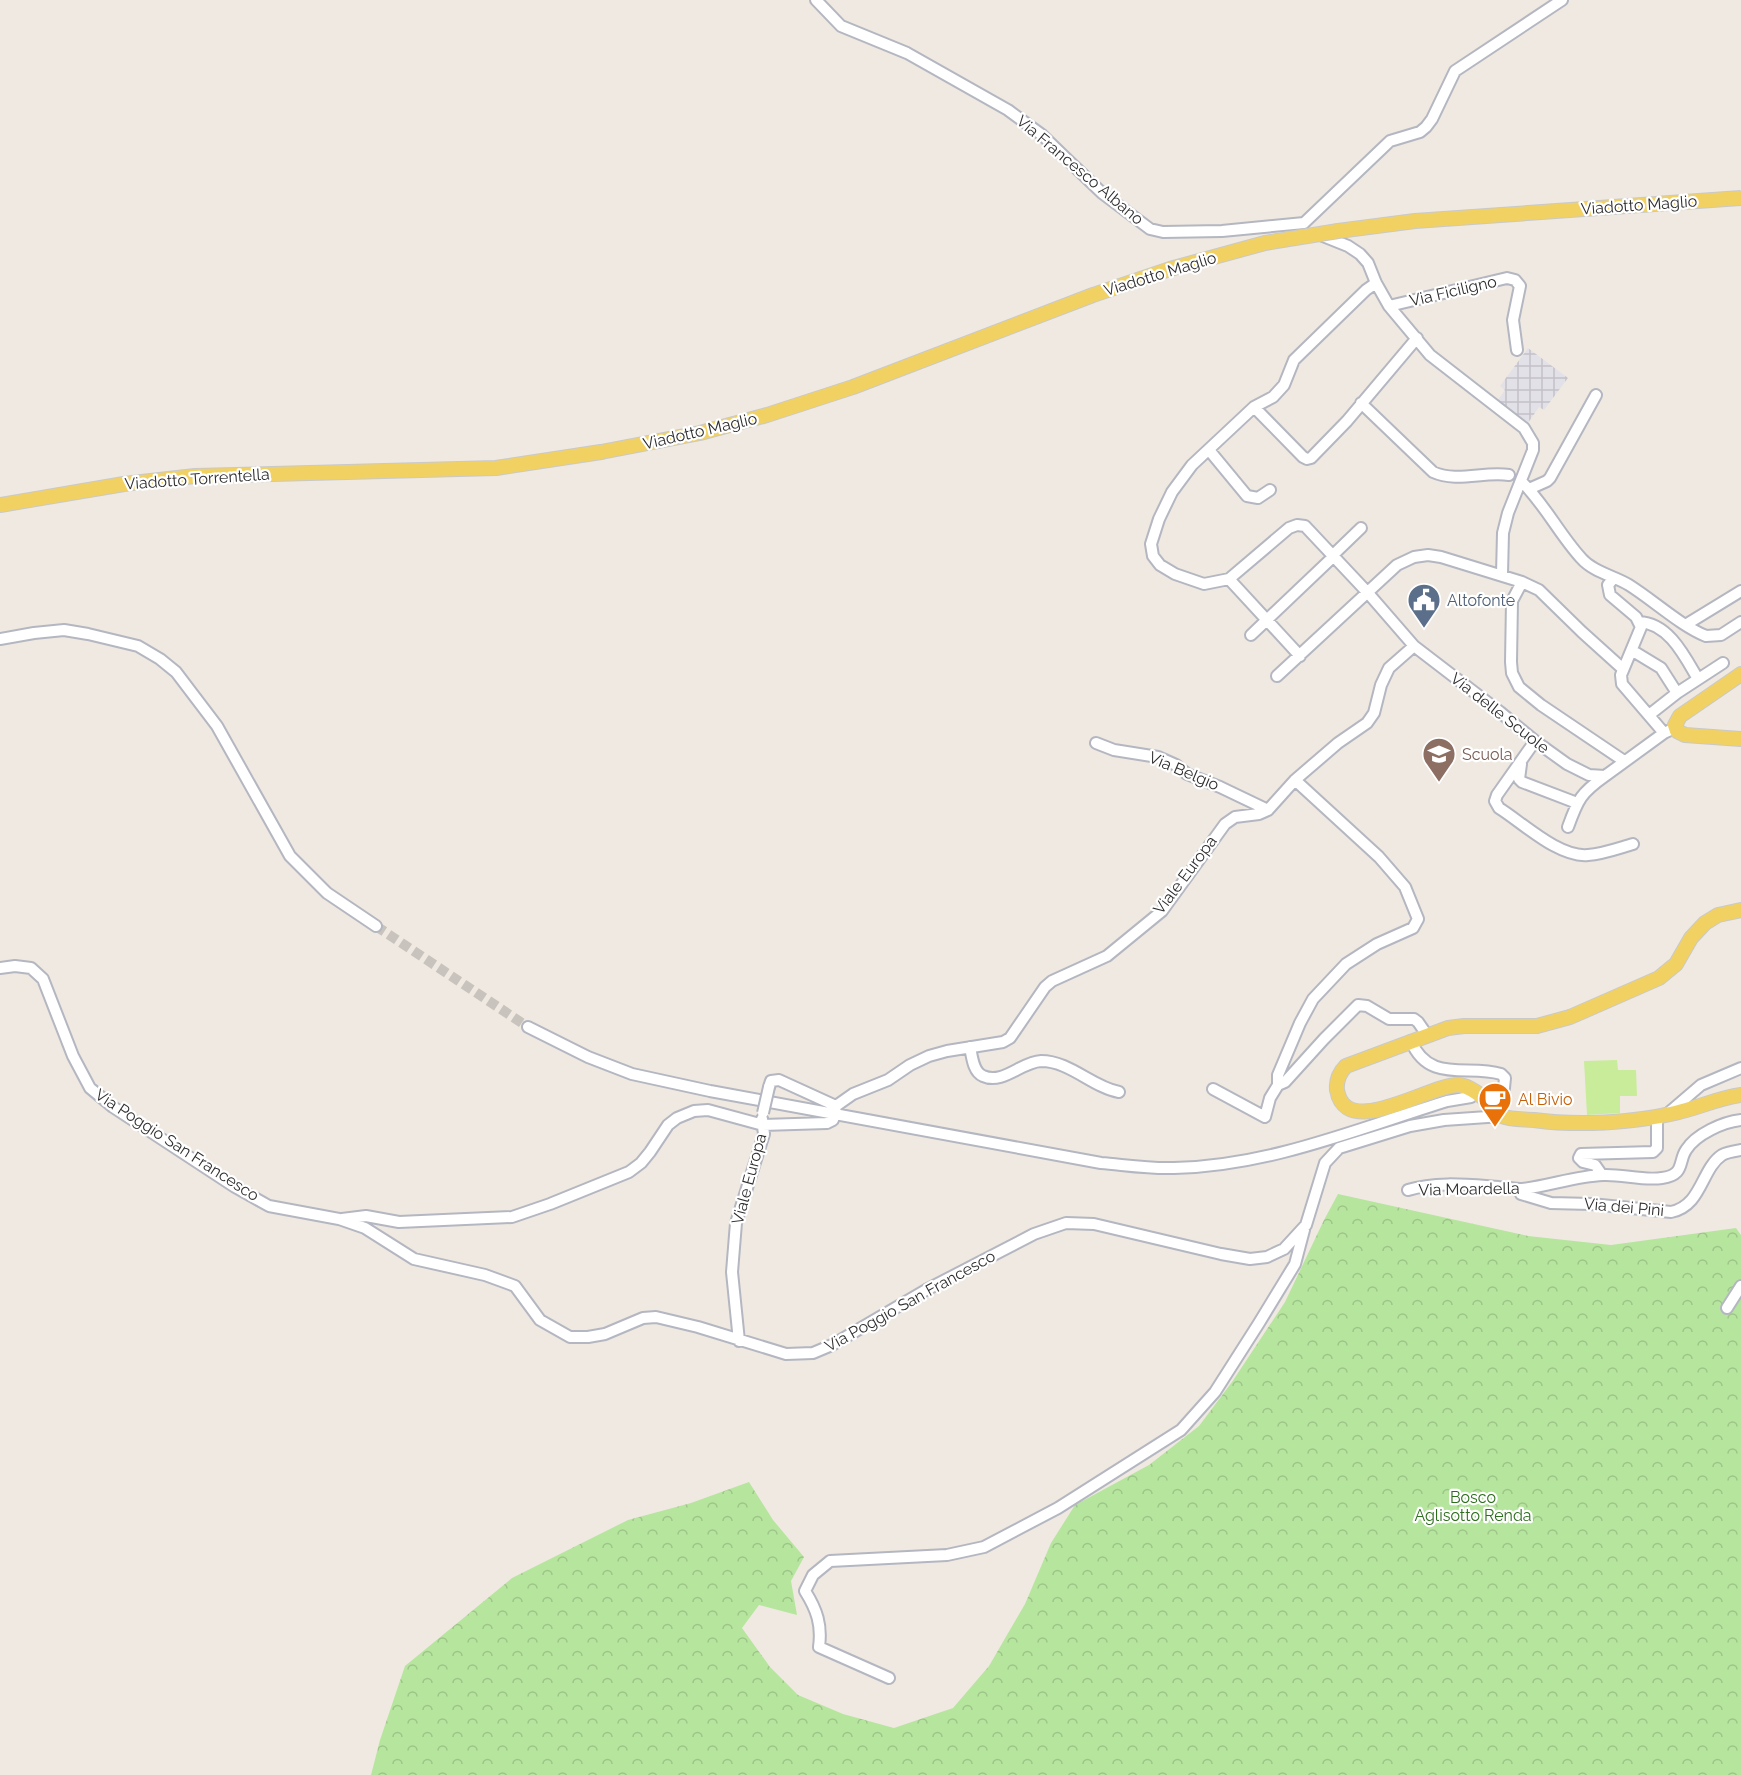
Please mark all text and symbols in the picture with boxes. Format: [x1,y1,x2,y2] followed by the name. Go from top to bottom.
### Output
[1013,111,1147,229] street label: Via Francesco Albano
[1580,191,1698,219] street label: Viadotto Maglio
[1102,248,1218,300] street label: Viadotto Maglio
[1408,272,1498,310] street label: Via Ficiligno
[641,409,759,453] street label: Viadotto Maglio
[124,464,270,494] street label: Viadotto Torrentella
[1406,582,1442,629] public building icon: Altofonte
[1447,591,1515,610] place label: Altofonte
[1447,669,1553,757] street label: Via delle Scuole
[1421,736,1457,783] school or university icon: Scuola
[1462,745,1513,764] place label: Scuola
[1146,748,1222,794] street label: Via Belgio
[1149,832,1221,918] street label: Viale Europa
[1477,1081,1513,1128] cafe icon: Al Bivio
[91,1085,263,1205] street label: Via Poggio San Francesco
[1518,1090,1572,1109] place label: Al Bivio
[728,1131,770,1227] street label: Viale Europa
[1418,1179,1520,1199] street label: Via Moardella
[1583,1194,1665,1220] street label: Via dei Pini
[822,1246,998,1356] street label: Via Poggio San Francesco
[1414,1488,1532,1525] park label: Bosco Aglisotto Renda

